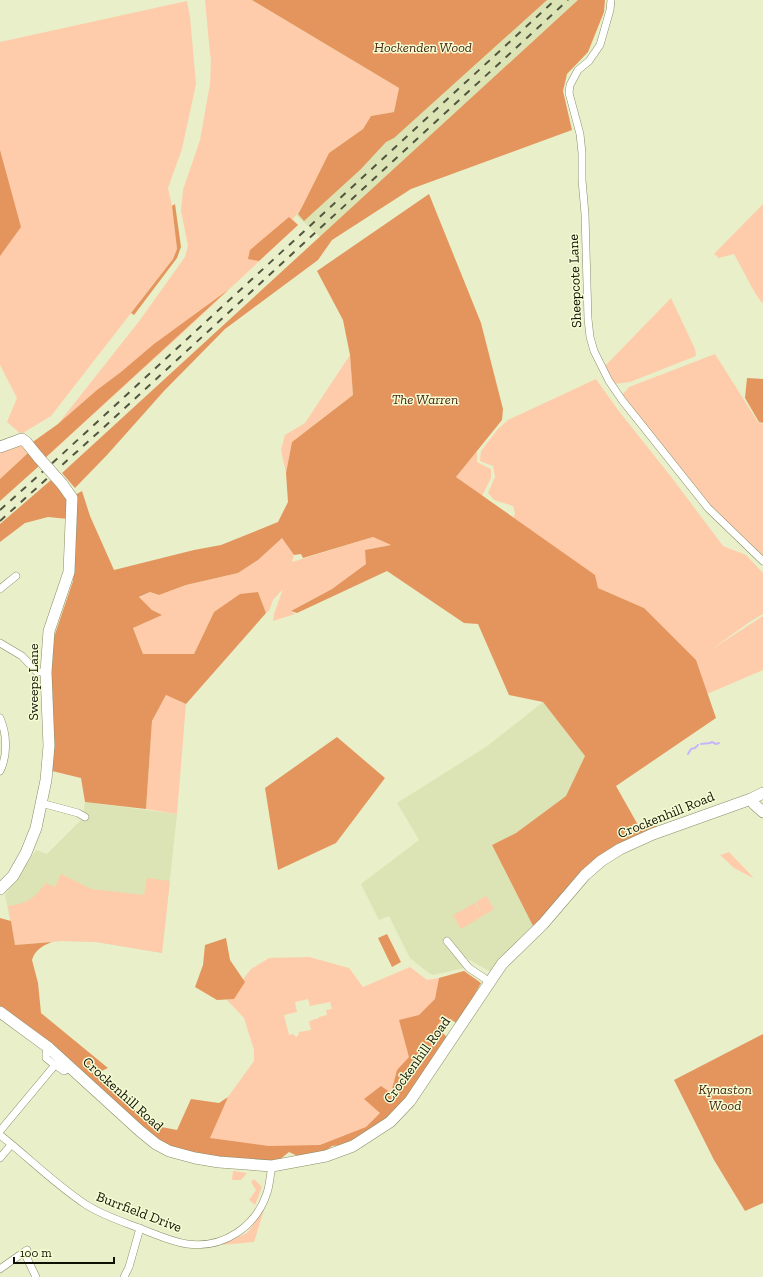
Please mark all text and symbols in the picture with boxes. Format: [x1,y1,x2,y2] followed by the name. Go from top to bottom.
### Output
[374,39,472,56] park label: Hockenden Wood
[565,233,585,328] street label: Sheepcote Lane
[392,391,458,408] park label: The Warren
[25,643,42,721] street label: Sweeps Lane
[615,788,717,842] street label: Crockenhill Road
[380,1013,454,1107] street label: Crockenhill Road
[79,1053,167,1135] street label: Crockenhill Road
[698,1081,752,1114] park label: Kynaston Wood
[94,1188,185,1236] street label: Burrfield Drive
[14,1239,114,1265] scale bar
[20,1246,52,1260] text: 100 m

